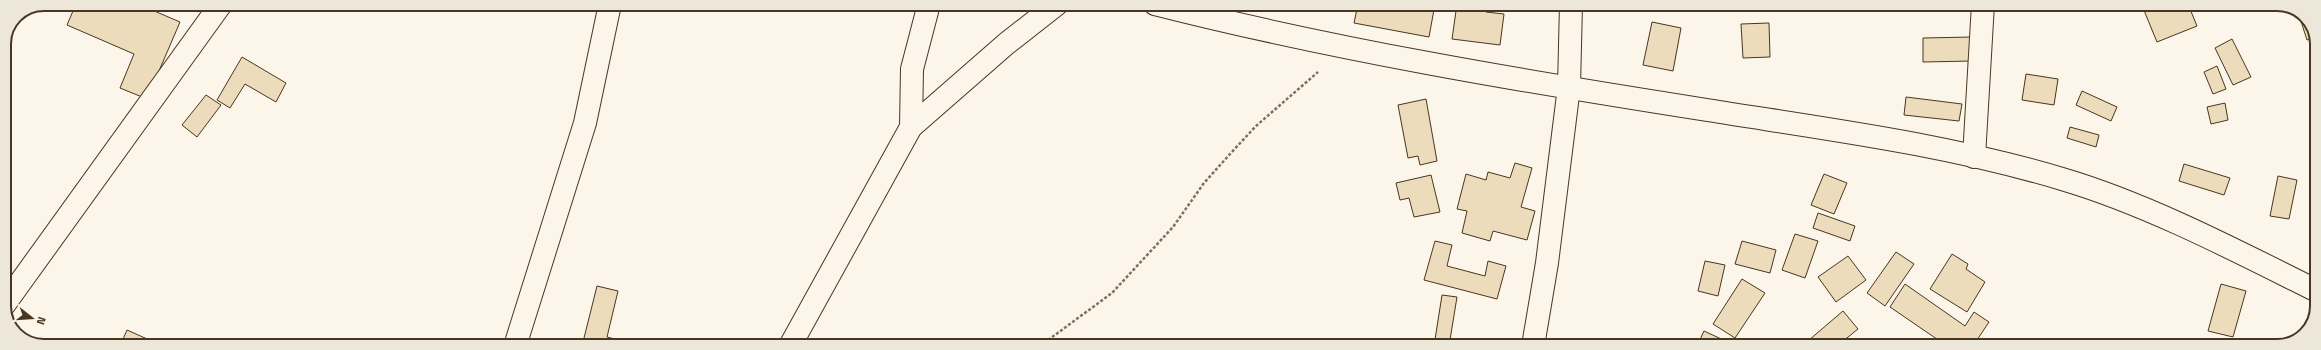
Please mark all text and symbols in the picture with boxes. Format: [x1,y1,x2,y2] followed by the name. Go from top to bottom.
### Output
[12,298,52,338] north arrow
[33,315,50,327] text: N

